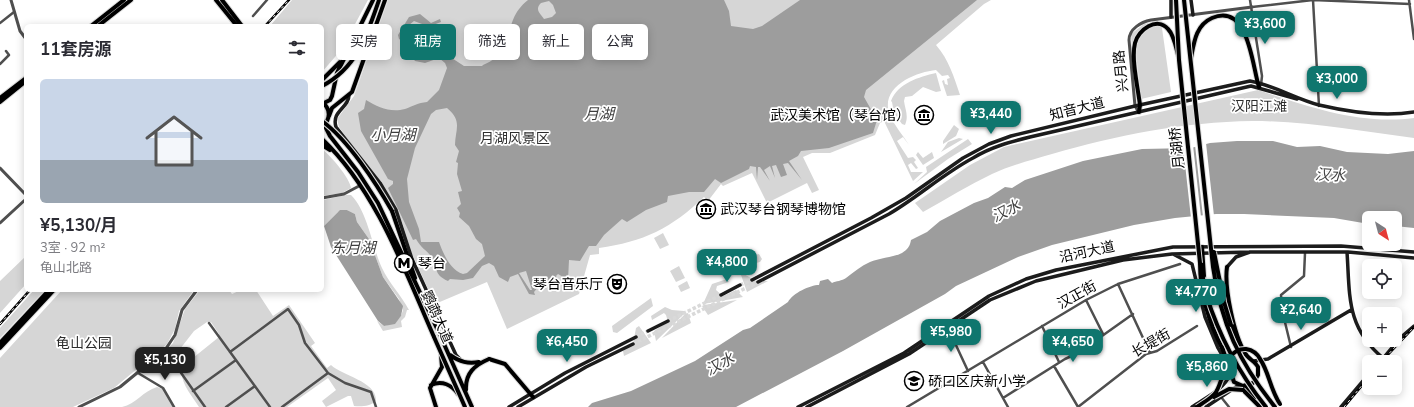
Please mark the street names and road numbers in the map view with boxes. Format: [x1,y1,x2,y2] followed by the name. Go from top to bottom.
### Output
[1109,49,1133,93] street label: 兴月路
[1048,93,1106,125] street label: 知音大道
[1165,126,1189,170] street label: 月湖桥
[1058,237,1116,267] street label: 沿河大道
[1054,277,1100,313] street label: 汉正街
[417,288,457,346] street label: 鹦鹉大道
[1128,324,1174,362] street label: 长堤街

